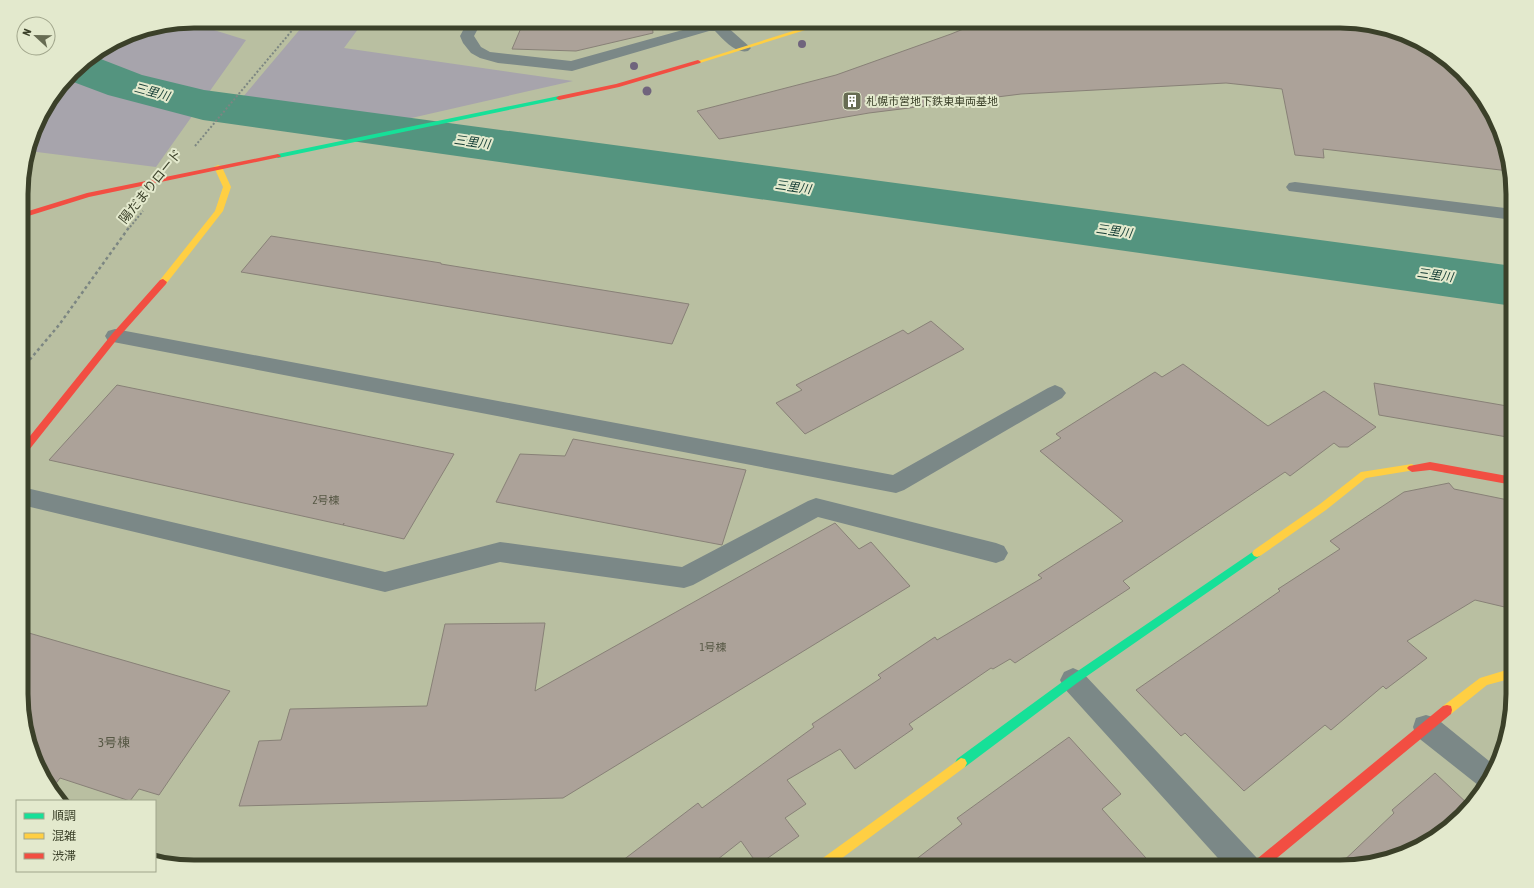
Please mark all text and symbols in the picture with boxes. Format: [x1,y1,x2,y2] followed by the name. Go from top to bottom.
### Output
[16,16,56,56] north arrow
[20,27,34,38] text: N
[133,81,173,104] water label: 三里川
[841,90,863,112] building icon: 札幌市営地下鉄東車両基地
[866,95,998,107] place label: 札幌市営地下鉄東車両基地
[453,133,493,152] water label: 三里川
[116,146,185,226] street label: 陽だまりロード
[774,178,814,197] water label: 三里川
[1095,222,1135,241] water label: 三里川
[1416,266,1456,285] water label: 三里川
[312,494,340,506] house number: 2号棟
[699,641,727,653] house number: 1号棟
[98,735,130,750] house number: 3号棟
[16,800,156,872] legend
[52,809,76,823] text: 順調
[52,829,76,843] text: 混雑
[52,849,76,863] text: 渋滞

